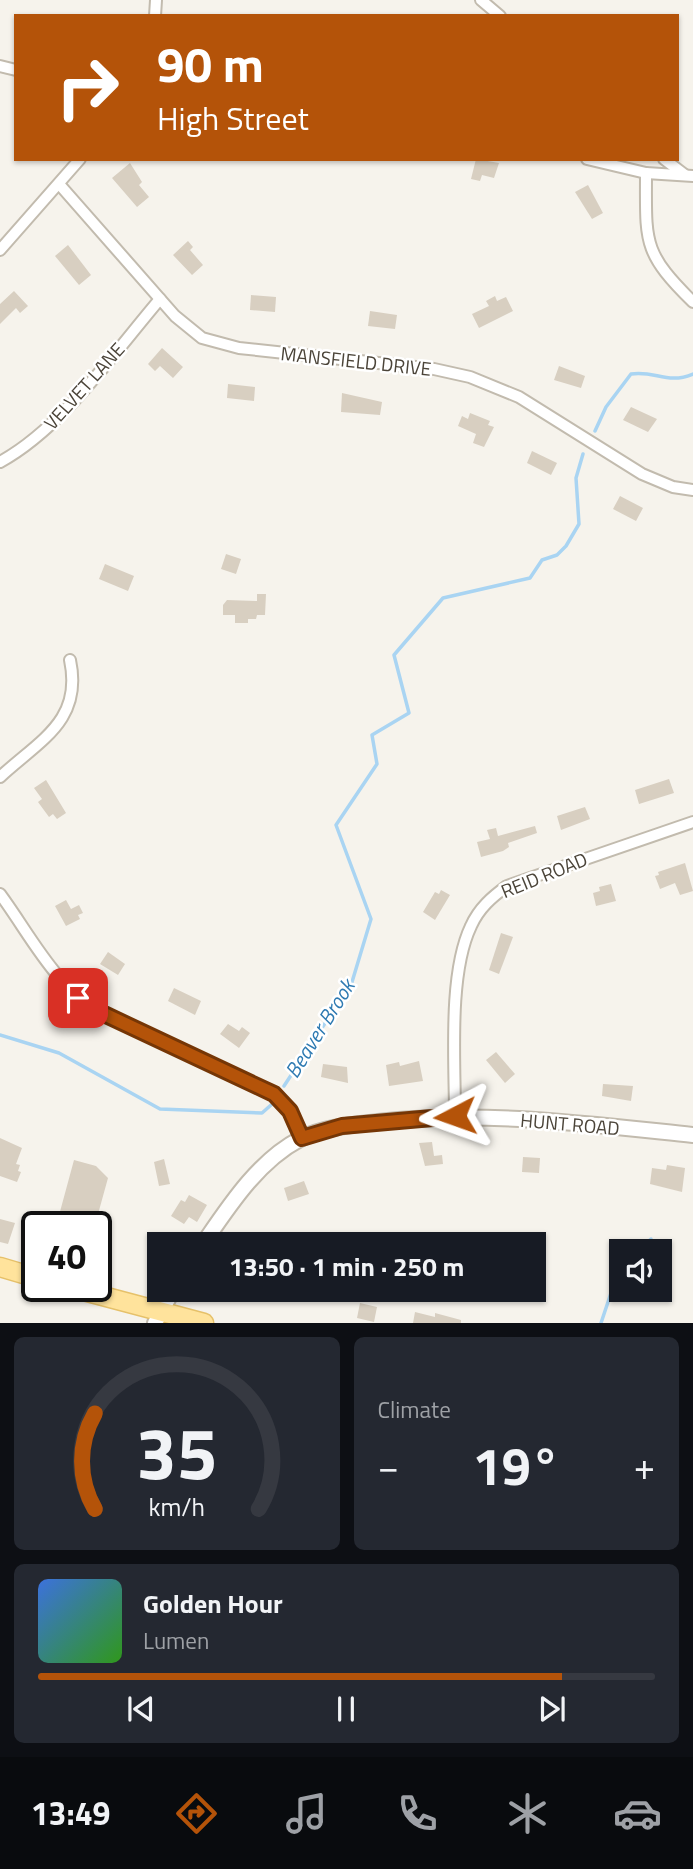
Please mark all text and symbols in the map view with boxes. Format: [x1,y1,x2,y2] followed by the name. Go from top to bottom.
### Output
[157,26,264,101] text: 90 m
[42,42,133,133] icon: right
[157,94,309,142] text: High Street
[36,335,131,436] street label: VELVET LANE
[279,338,433,383] street label: MANSFIELD DRIVE
[496,844,591,905] street label: REID ROAD
[48,968,108,1028] pin
[276,971,364,1084] water label: Beaver Brook
[59,979,97,1017] icon: arrive
[418,1079,492,1153] position arrow
[519,1105,621,1142] street label: HUNT ROAD
[21,1211,112,1302] speed limit sign: 40
[609,1239,672,1302] map controls
[609,1239,672,1302] button: sound
[229,1247,464,1286] text: 13:50 · 1 min · 250 m
[378,1392,451,1427] text: Climate
[136,1398,218,1508] text: 35
[473,1426,560,1505] text: 19°
[378,1437,399,1495] text: −
[634,1437,655,1495] text: +
[148,1488,205,1526] text: km/h
[143,1584,283,1623] text: Golden Hour
[143,1623,209,1658] text: Lumen
[122,1690,160,1728] icon: previous
[327,1690,365,1728] icon: pause
[533,1690,571,1728] icon: next
[31,1789,111,1837] text: 13:49
[172,1789,221,1838] icon: directions
[282,1789,331,1838] icon: music
[393,1789,442,1838] icon: phone
[503,1789,552,1838] icon: climate
[613,1789,662,1838] icon: car

